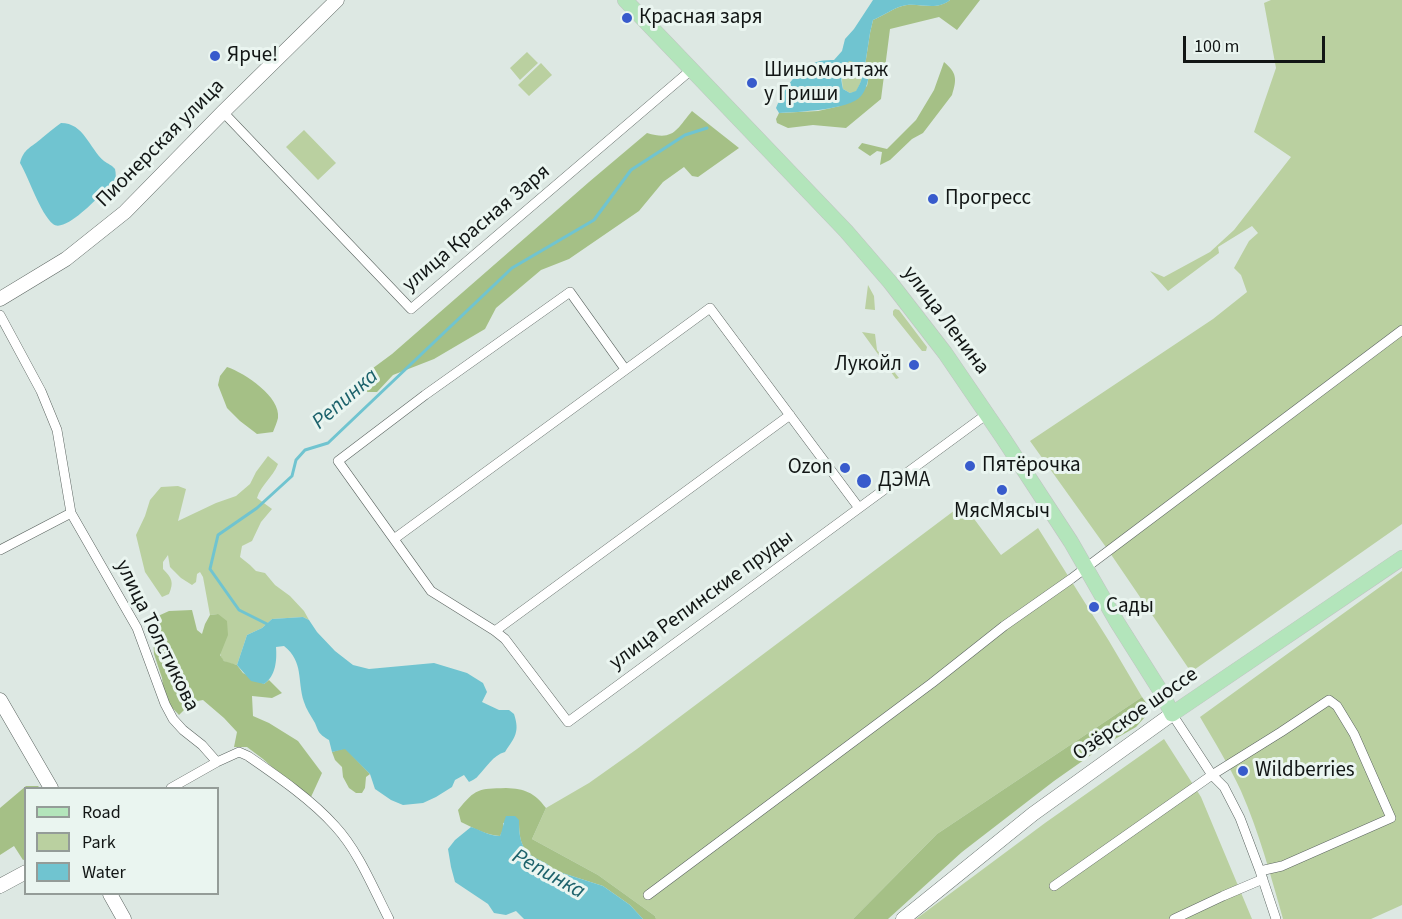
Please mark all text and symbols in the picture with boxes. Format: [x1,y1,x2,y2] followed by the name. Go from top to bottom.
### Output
[639,5,763,31] place label: Красная заря
[620,11,634,25] marker: Красная заря
[1186,24,1328,62] scale bar
[1194,34,1239,59] text: 100 m
[227,43,278,69] place label: Ярче!
[208,49,222,63] marker: Ярче!
[764,58,888,108] place label: Шиномонтаж у Гриши
[92,75,230,213] street label: Пионерская улица
[745,76,759,90] marker: Шиномонтаж у Гриши
[398,160,556,298] street label: улица Красная Заря
[945,186,1031,212] place label: Прогресс
[926,192,940,206] marker: Прогресс
[896,262,994,380] street label: улица Ленина
[835,352,902,378] place label: Лукойл
[907,358,921,372] marker: Лукойл
[307,364,385,436] water label: Репинка
[982,453,1081,479] place label: Пятёрочка
[788,455,833,481] place label: Ozon
[963,459,977,473] marker: Пятёрочка
[838,461,852,475] marker: Ozon
[878,468,930,494] place label: ДЭМА
[855,472,873,490] marker: ДЭМА
[995,483,1009,497] marker: МясМясыч
[954,499,1050,525] place label: МясМясыч
[605,526,799,676] street label: улица Репинские пруды
[108,556,204,716] street label: улица Толстикова
[1106,594,1154,620] place label: Сады
[1087,600,1101,614] marker: Сады
[1069,663,1203,767] street label: Озёрское шоссе
[1255,758,1355,784] place label: Wildberries
[1236,764,1250,778] marker: Wildberries
[24,787,219,895] legend
[82,800,121,825] text: Road
[82,830,116,855] text: Park
[507,844,589,906] water label: Репинка
[82,860,126,885] text: Water

